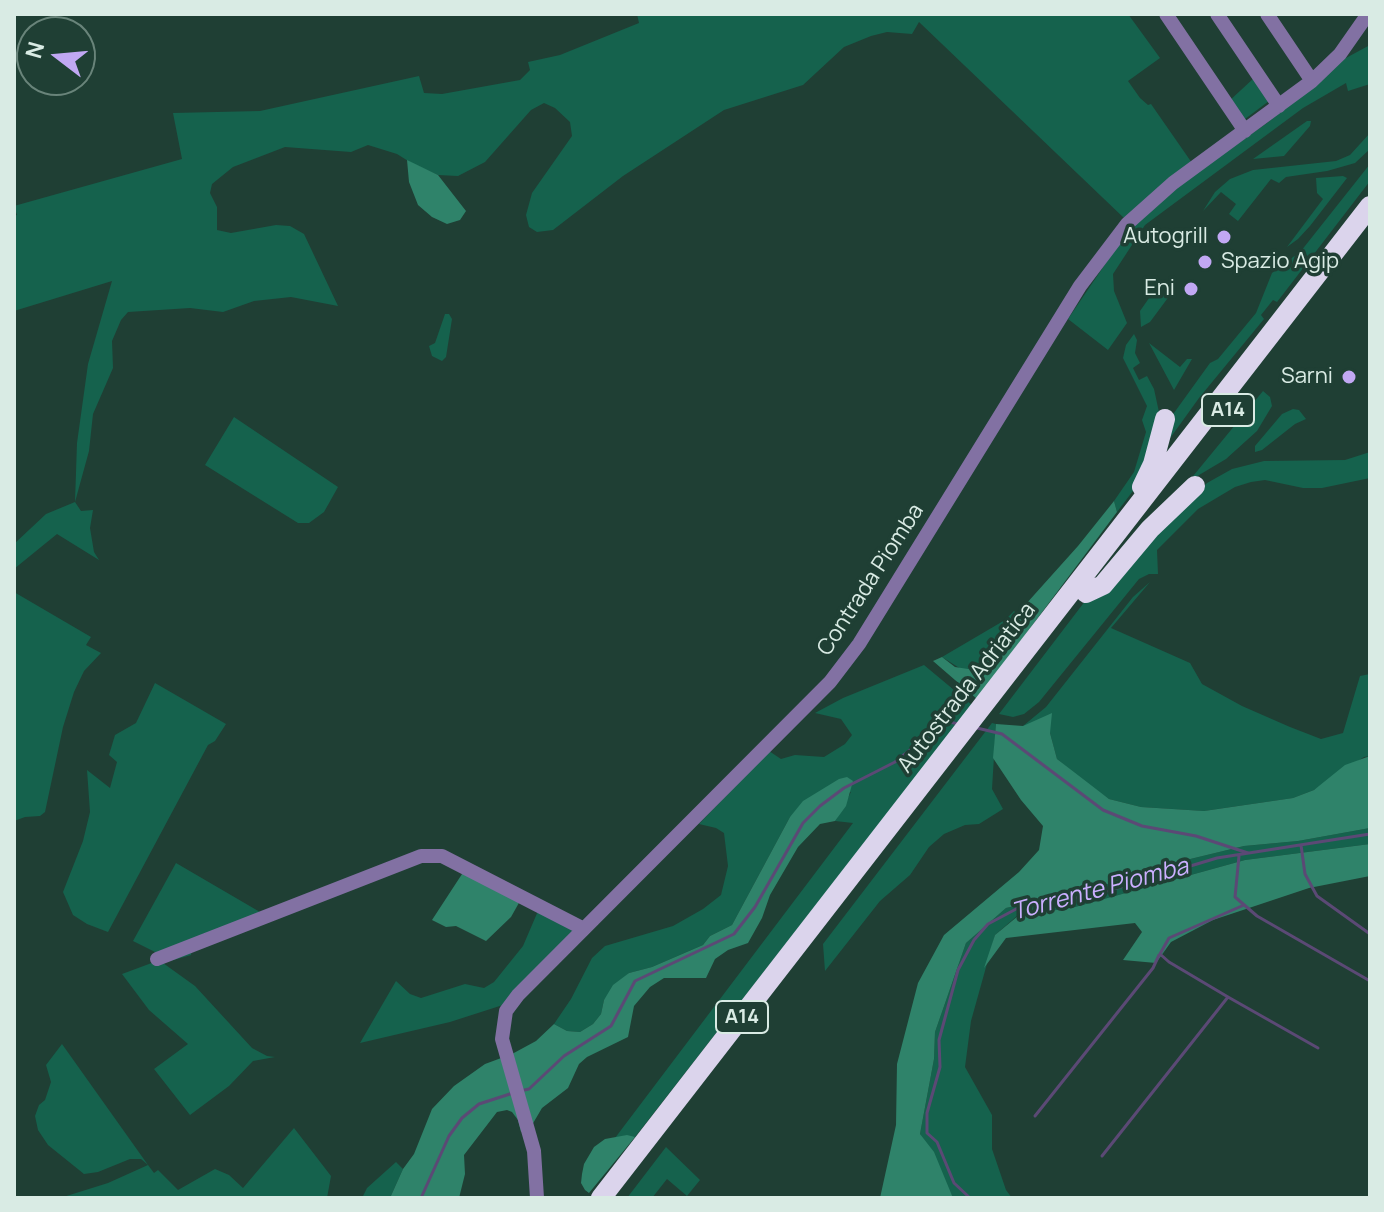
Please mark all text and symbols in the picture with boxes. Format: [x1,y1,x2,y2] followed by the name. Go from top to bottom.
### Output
[16,16,96,96] north arrow
[18,38,51,62] text: N
[1123,224,1208,250] place label: Autogrill
[1215,228,1233,246] marker: Autogrill
[1221,249,1339,275] place label: Spazio Agip
[1196,253,1214,271] marker: Spazio Agip
[1144,276,1175,302] place label: Eni
[1182,280,1200,298] marker: Eni
[1281,364,1333,390] place label: Sarni
[1340,368,1358,386] marker: Sarni
[1202,394,1254,426] road number: A14
[812,499,930,661] street label: Contrada Piomba
[892,598,1042,778] street label: Autostrada Adriatica
[1009,853,1191,927] water label: Torrente Piomba
[716,1001,768,1033] road number: A14

